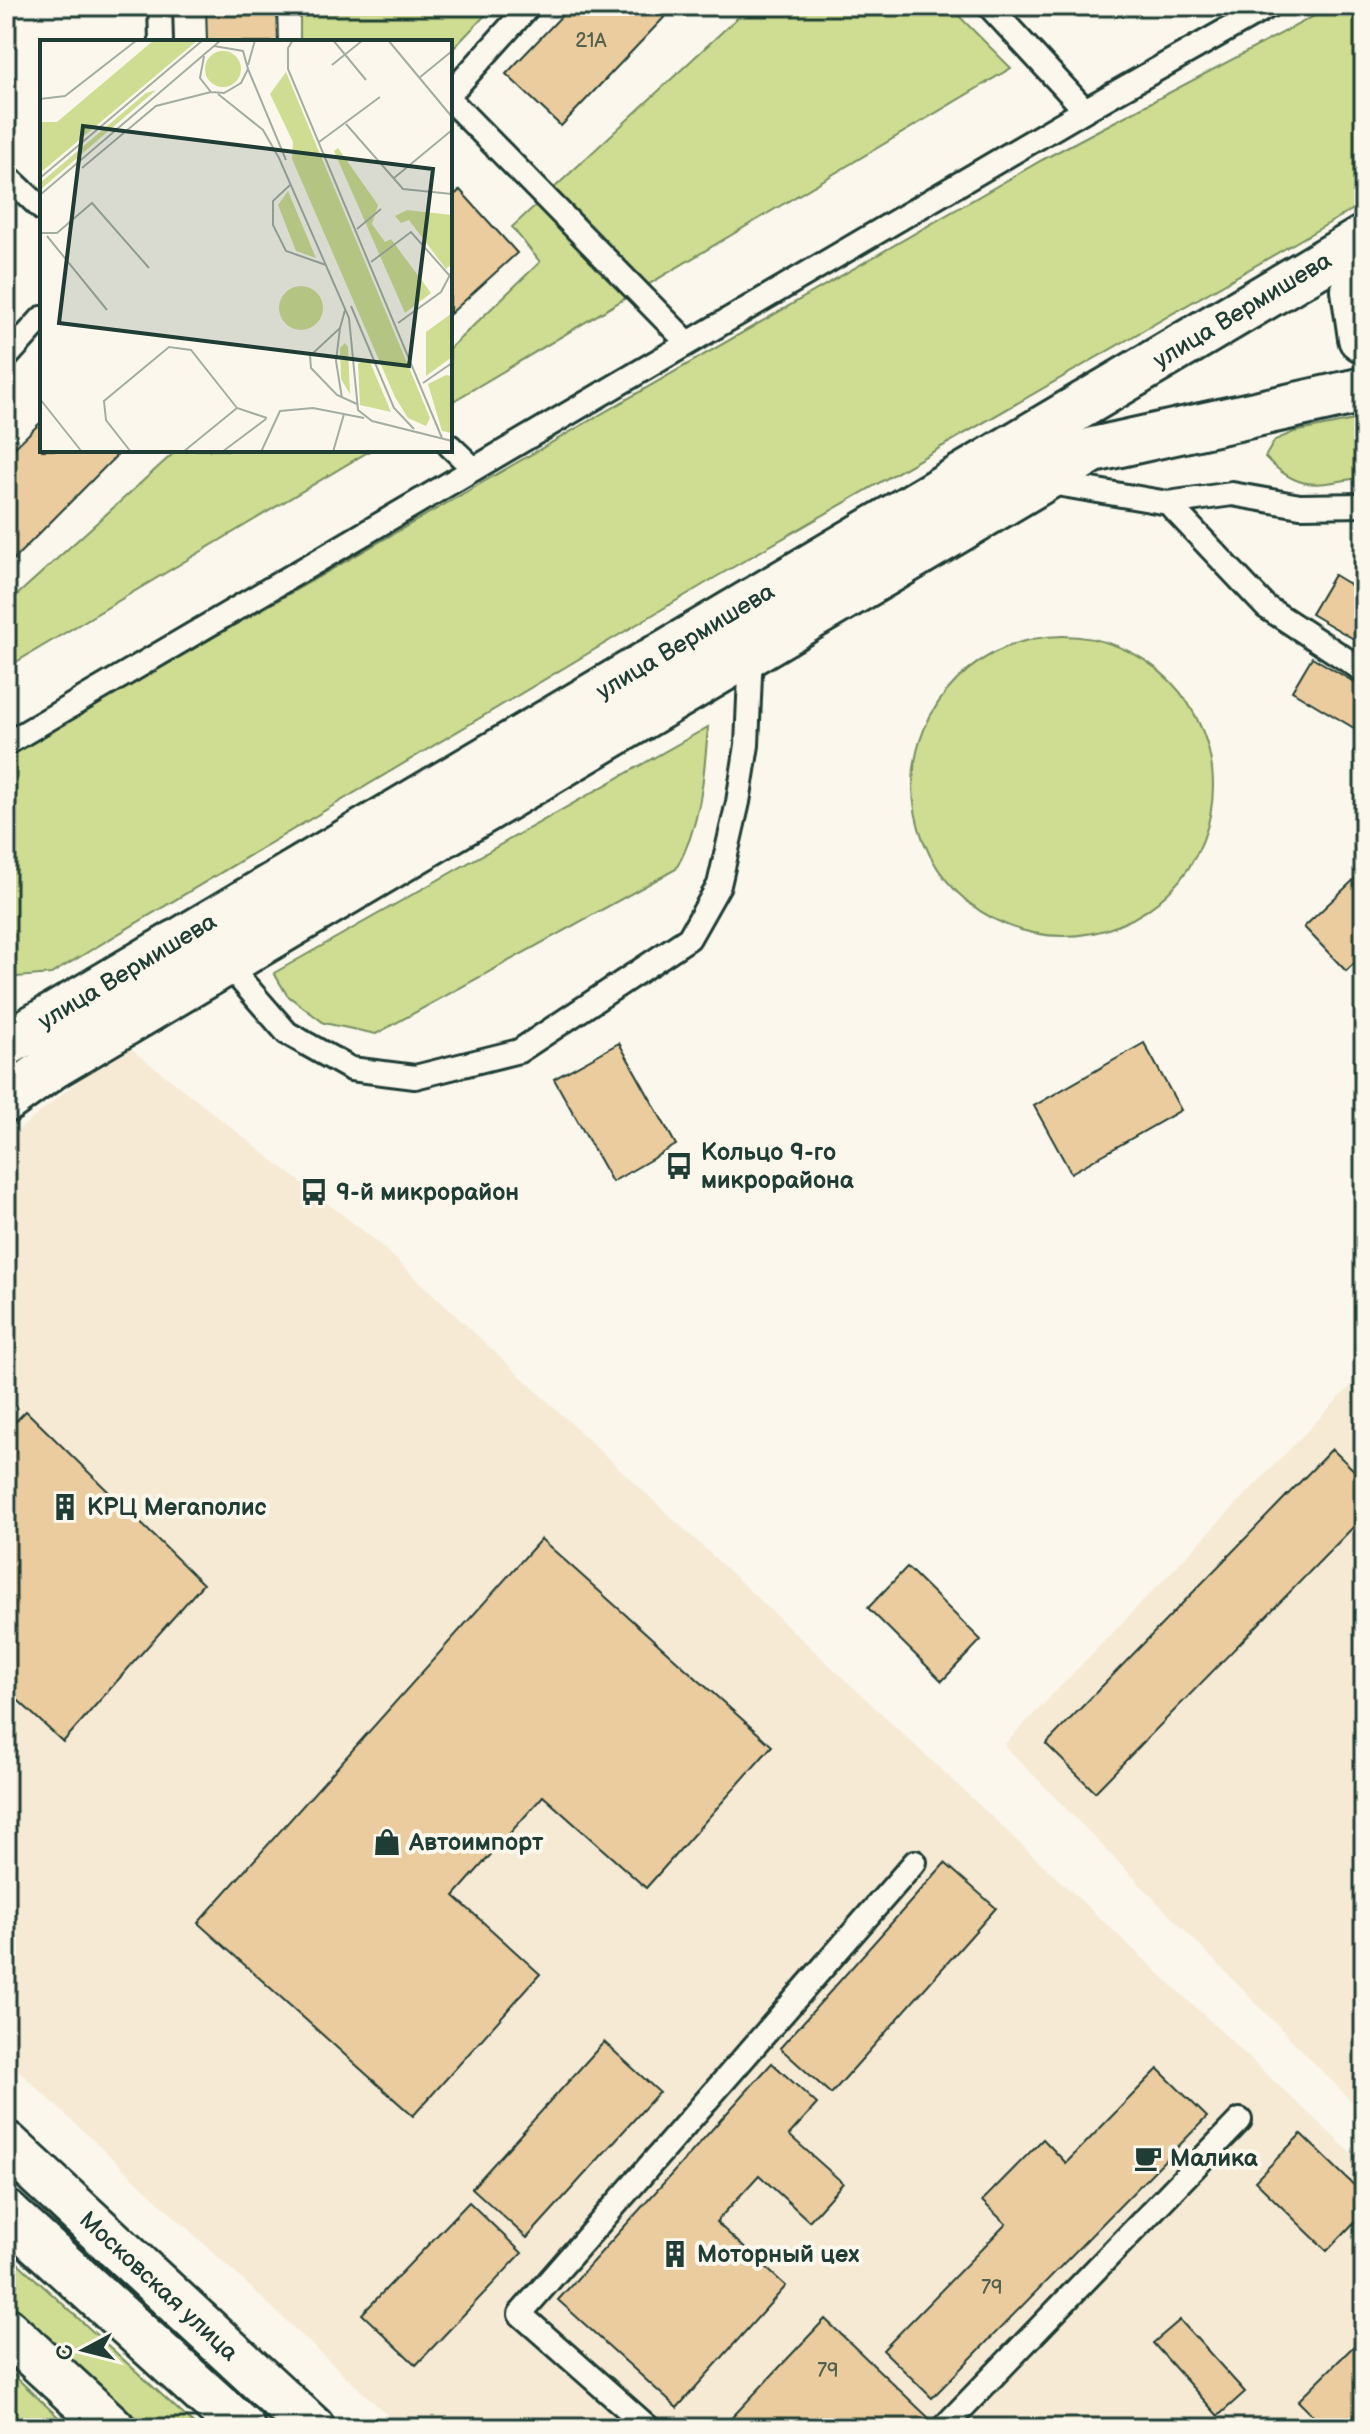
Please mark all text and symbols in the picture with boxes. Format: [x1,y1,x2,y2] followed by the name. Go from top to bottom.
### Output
[575,29,608,53] house number: 21А
[40,40,452,452] inset map
[1148,246,1337,375] street label: улица Вермишева
[591,577,780,706] street label: улица Вермишева
[33,907,222,1036] street label: улица Вермишева
[701,1138,855,1195] place label: Кольцо 9-го микрорайона
[664,1151,694,1181] bus stop icon: Кольцо 9-го микрорайона
[299,1177,329,1207] bus stop icon: 9-й микрорайон
[336,1178,519,1207] place label: 9-й микрорайон
[50,1492,80,1522] building icon: КРЦ Мегаполис
[87,1493,267,1522] place label: КРЦ Мегаполис
[372,1827,402,1857] shop icon: Автоимпорт
[408,1828,544,1857] place label: Автоимпорт
[1133,2143,1163,2173] cafe icon: Малика
[1170,2144,1259,2173] place label: Малика
[73,2205,244,2367] street label: Московская улица
[660,2239,690,2269] building icon: Моторный цех
[697,2240,859,2269] place label: Моторный цех
[981,2276,1003,2300] house number: 79
[44,2310,124,2390] north arrow
[51,2343,80,2361] text: С
[817,2359,839,2383] house number: 79

